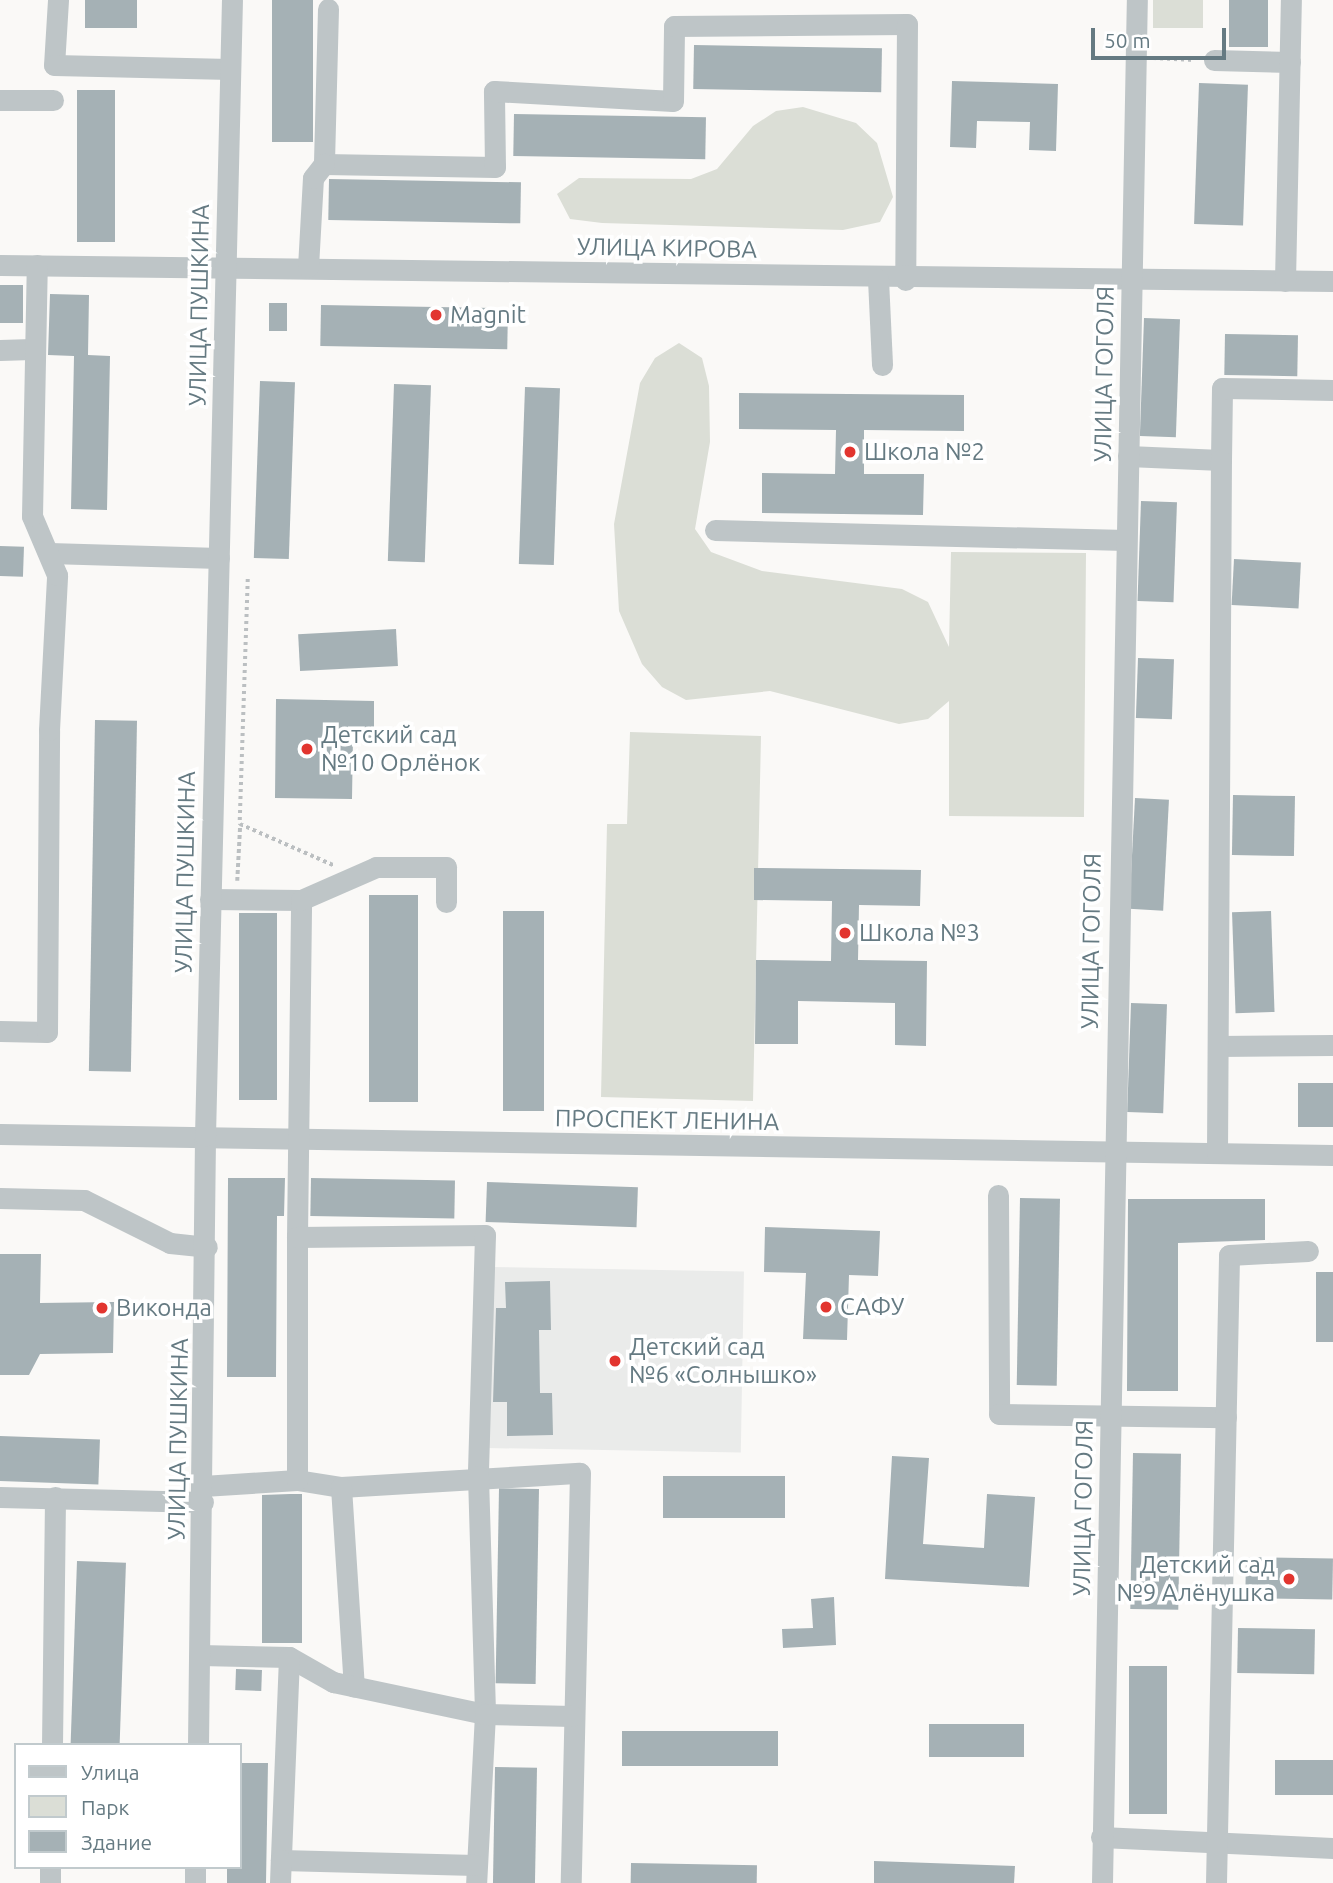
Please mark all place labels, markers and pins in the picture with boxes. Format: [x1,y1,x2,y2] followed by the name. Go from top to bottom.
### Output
[450,301,526,329] place label: Magnit
[428,307,444,323] marker: Magnit
[864,438,985,466] place label: Школа №2
[842,444,858,460] marker: Школа №2
[321,721,480,777] place label: Детский сад №10 Орлёнок
[299,741,315,757] marker: Детский сад №10 Орлёнок
[859,919,980,947] place label: Школа №3
[837,925,853,941] marker: Школа №3
[840,1293,904,1321] place label: САФУ
[116,1294,212,1322] place label: Виконда
[818,1299,834,1315] marker: САФУ
[94,1300,110,1316] marker: Виконда
[629,1333,817,1389] place label: Детский сад №6 «Солнышко»
[607,1353,623,1369] marker: Детский сад №6 «Солнышко»
[1116,1551,1275,1607] place label: Детский сад №9 Алёнушка
[1281,1571,1297,1587] marker: Детский сад №9 Алёнушка

